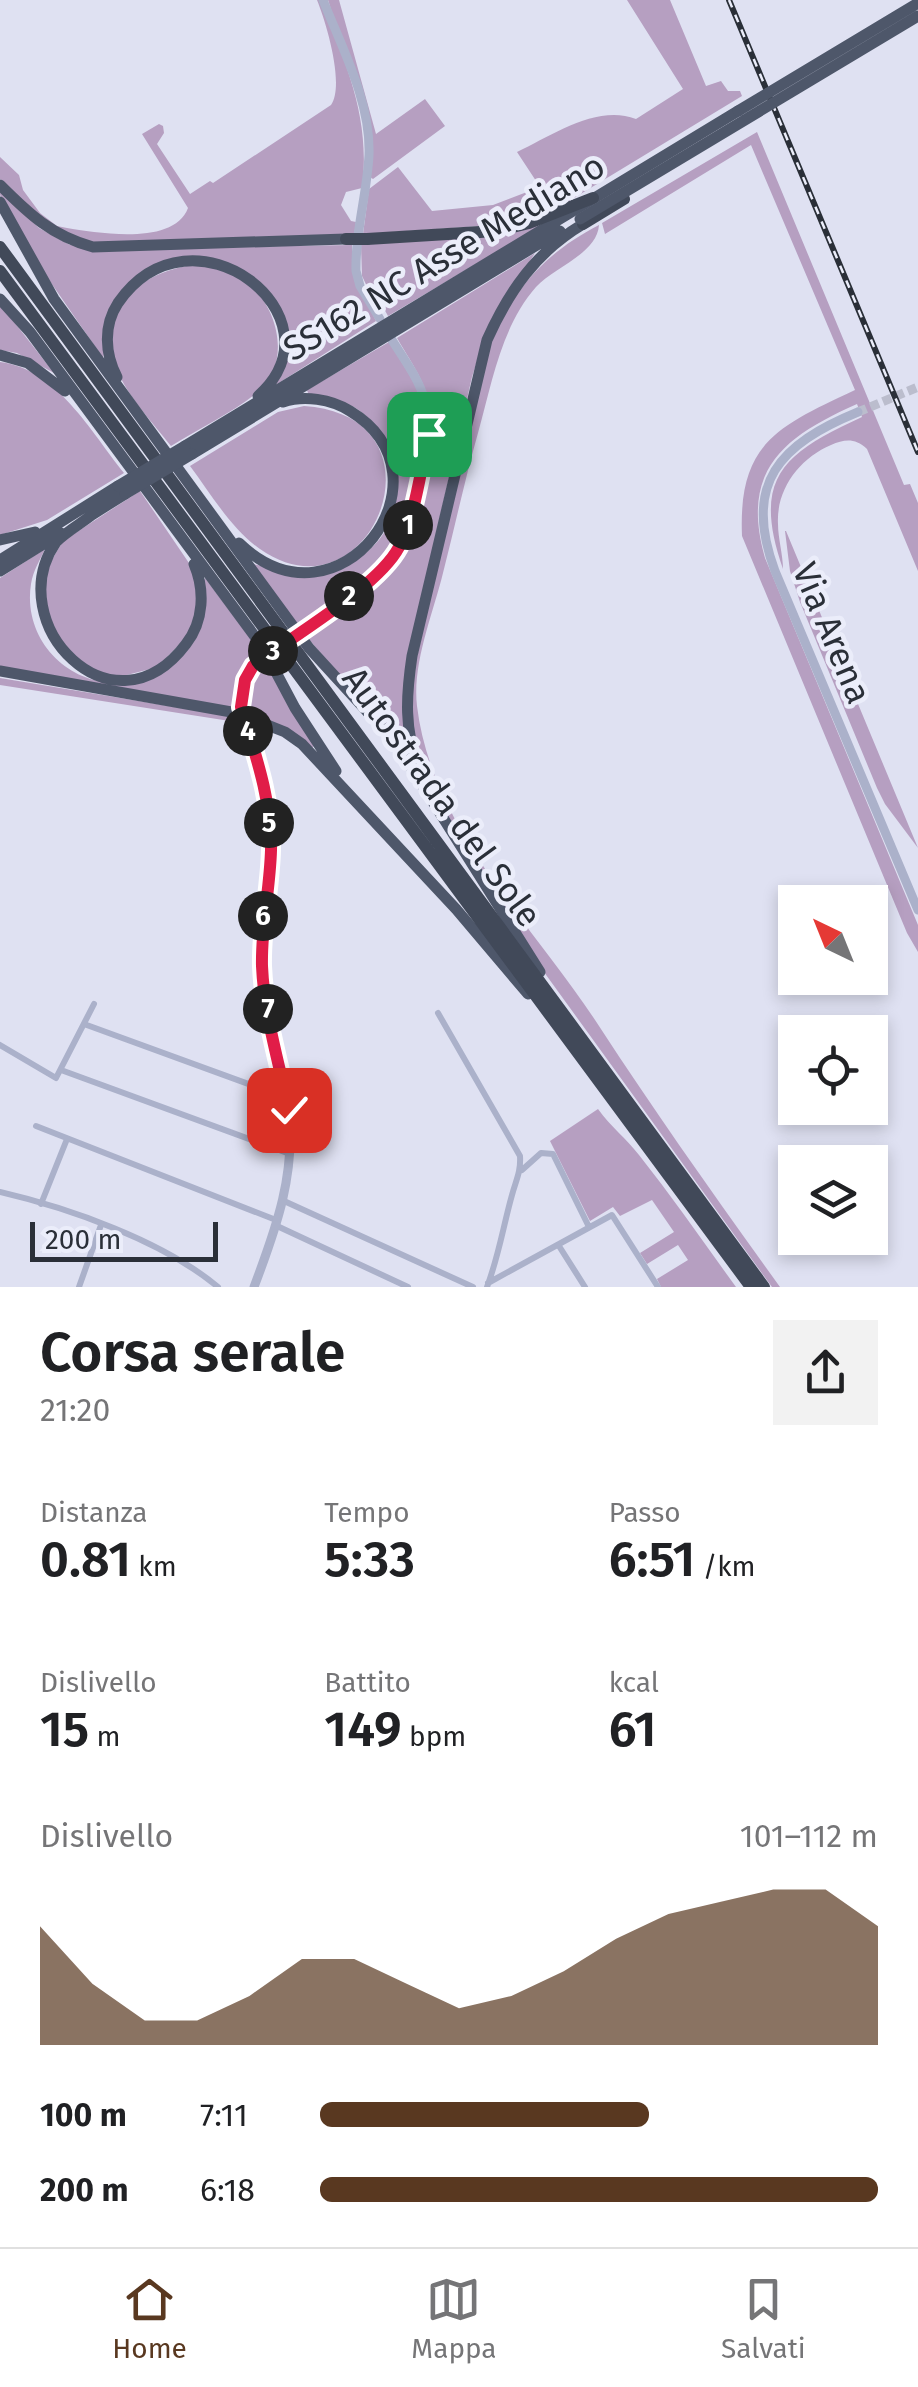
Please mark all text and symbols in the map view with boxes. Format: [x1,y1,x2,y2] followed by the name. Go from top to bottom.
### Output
[276,144,612,370] street label: SS162 NC Asse Mediano
[387,392,472,477] pin
[402,407,457,462] icon: arrive
[383,500,433,550] pin: 1
[402,508,415,541] text: 1
[784,556,880,710] street label: Via Arena
[324,571,374,621] pin: 2
[342,579,356,612] text: 2
[248,626,298,676] pin: 3
[266,634,280,667] text: 3
[334,659,550,935] street label: Autostrada del Sole
[223,706,273,756] pin: 4
[240,714,256,747] text: 4
[244,798,294,848] pin: 5
[261,806,277,839] text: 5
[778,885,888,995] north arrow
[778,885,888,1255] map controls
[238,891,288,941] pin: 6
[255,899,271,932] text: 6
[243,984,293,1034] pin: 7
[261,992,275,1025] text: 7
[778,1015,888,1125] button: locate
[247,1068,332,1153] pin
[262,1083,317,1138] icon: check
[778,1145,888,1255] button: layers
[30,1217,218,1262] scale bar
[45,1223,122,1256] text: 200 m
[40,1320,345,1386] text: Corsa serale
[773,1320,878,1425] button: share
[40,1391,110,1429] text: 21:20
[40,1496,148,1529] text: Distanza
[324,1496,410,1529] text: Tempo
[609,1496,681,1529] text: Passo
[40,1529,131,1589] text: 0.81
[324,1529,415,1589] text: 5:33
[609,1529,695,1589] text: 6:51
[131,1550,177,1583] text: km
[695,1550,756,1583] text: /km
[40,1666,157,1699] text: Dislivello
[324,1666,411,1699] text: Battito
[609,1666,659,1699] text: kcal
[40,1699,89,1759] text: 15
[324,1699,402,1759] text: 149
[609,1699,657,1759] text: 61
[89,1720,121,1753] text: m
[402,1720,466,1753] text: bpm
[40,1817,173,1855] text: Dislivello
[740,1817,878,1855] text: 101–112 m
[40,2096,127,2134] text: 100 m
[200,2096,248,2134] text: 7:11
[40,2171,129,2209] text: 200 m
[200,2171,255,2209] text: 6:18
[112,2272,187,2365] tab: Home
[411,2272,497,2365] tab: Mappa
[721,2272,806,2365] tab: Salvati

